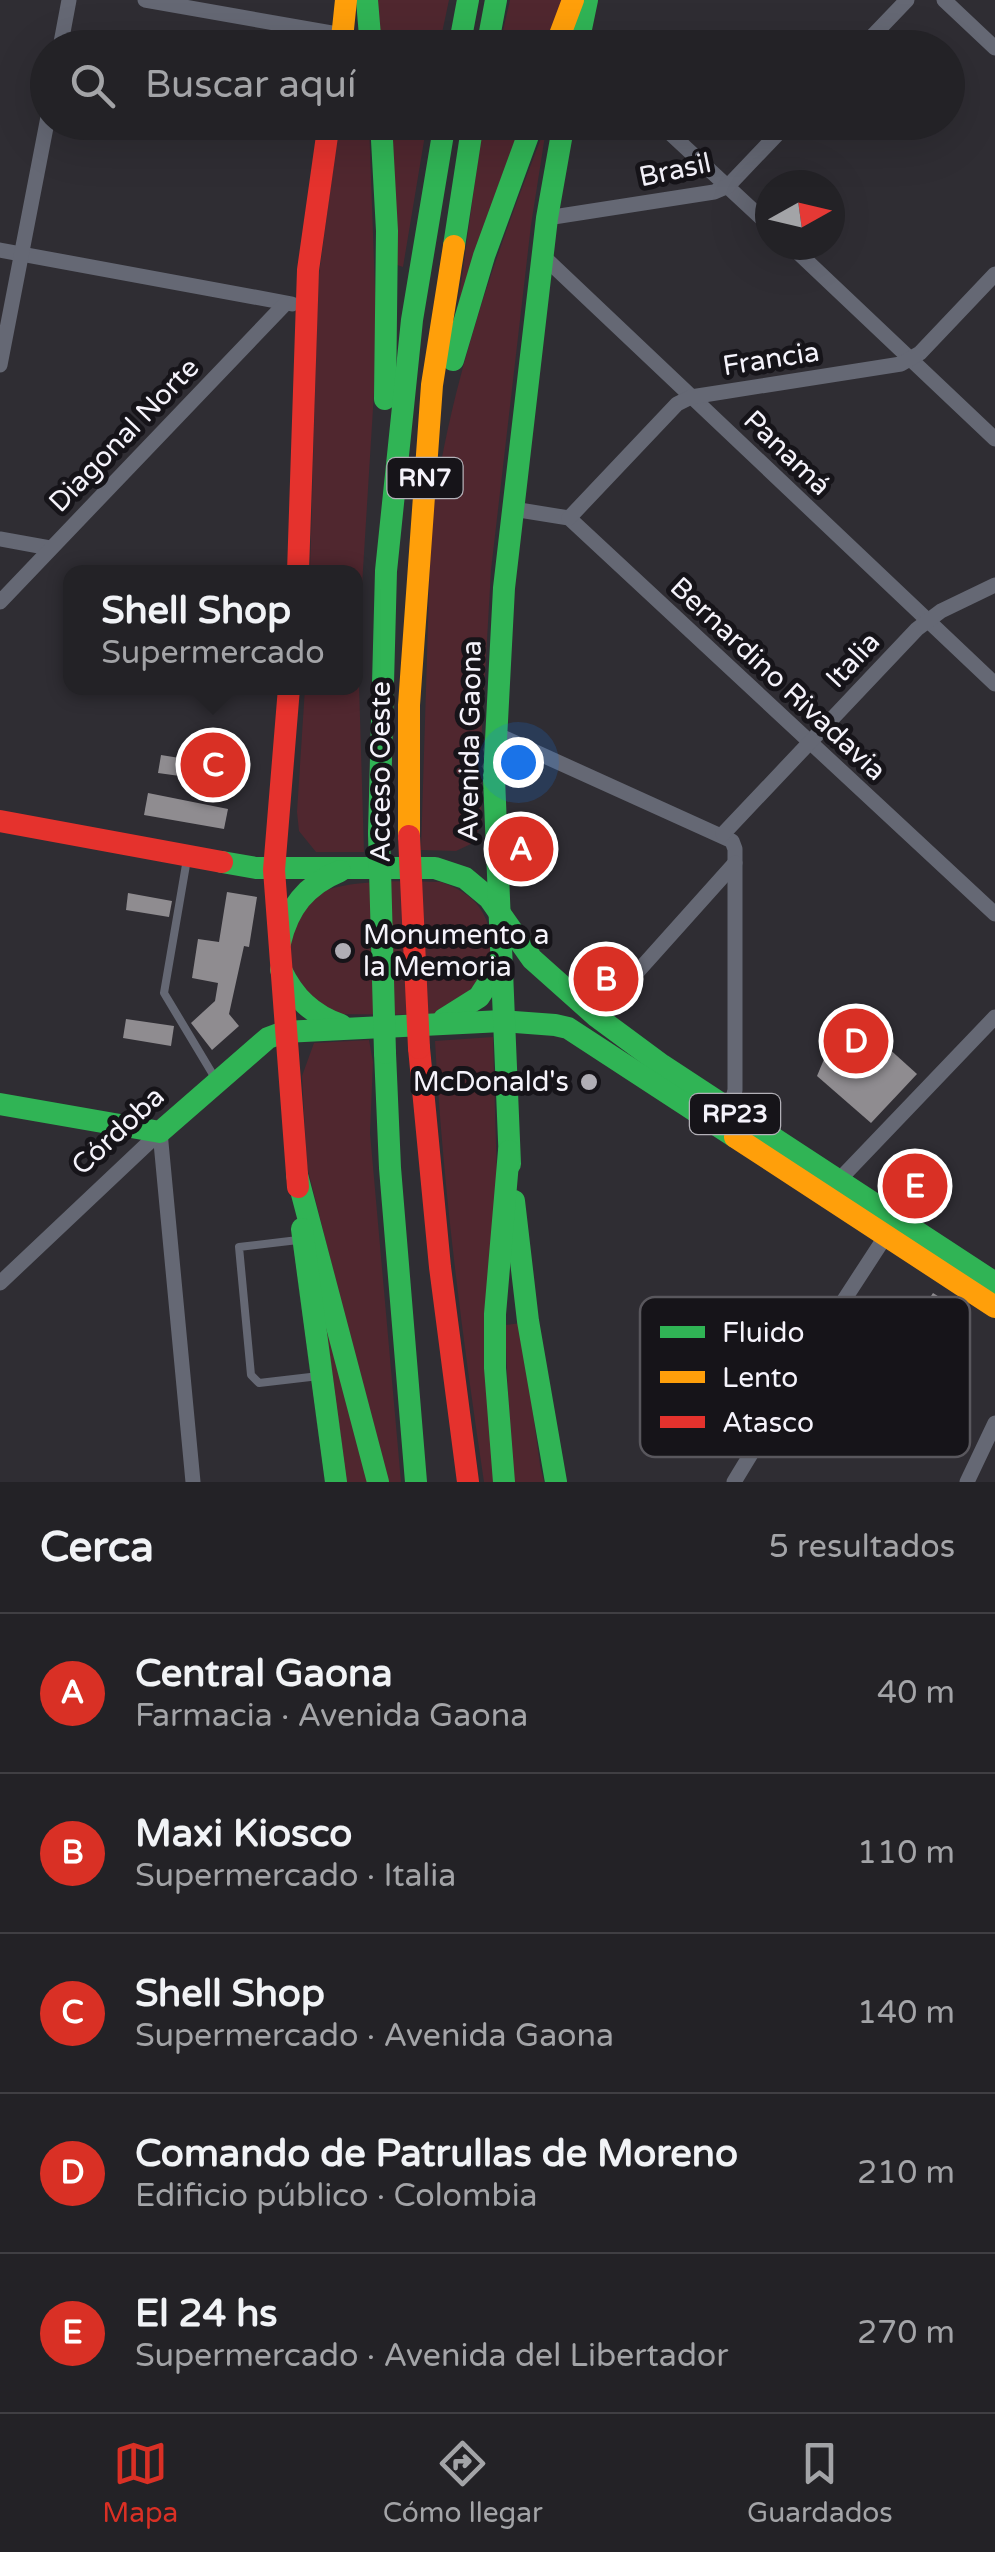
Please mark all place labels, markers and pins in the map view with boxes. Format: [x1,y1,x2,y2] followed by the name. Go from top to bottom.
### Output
[180,728,246,802] pin: C
[488,812,554,886] pin: A
[363,918,549,984] place label: Monumento a la Memoria
[332,940,354,962] marker: Monumento a la Memoria
[574,942,638,1016] pin: B
[824,1004,888,1078] pin: D
[413,1065,569,1099] place label: McDonald's
[578,1071,600,1093] marker: McDonald's
[882,1148,948,1224] pin: E

